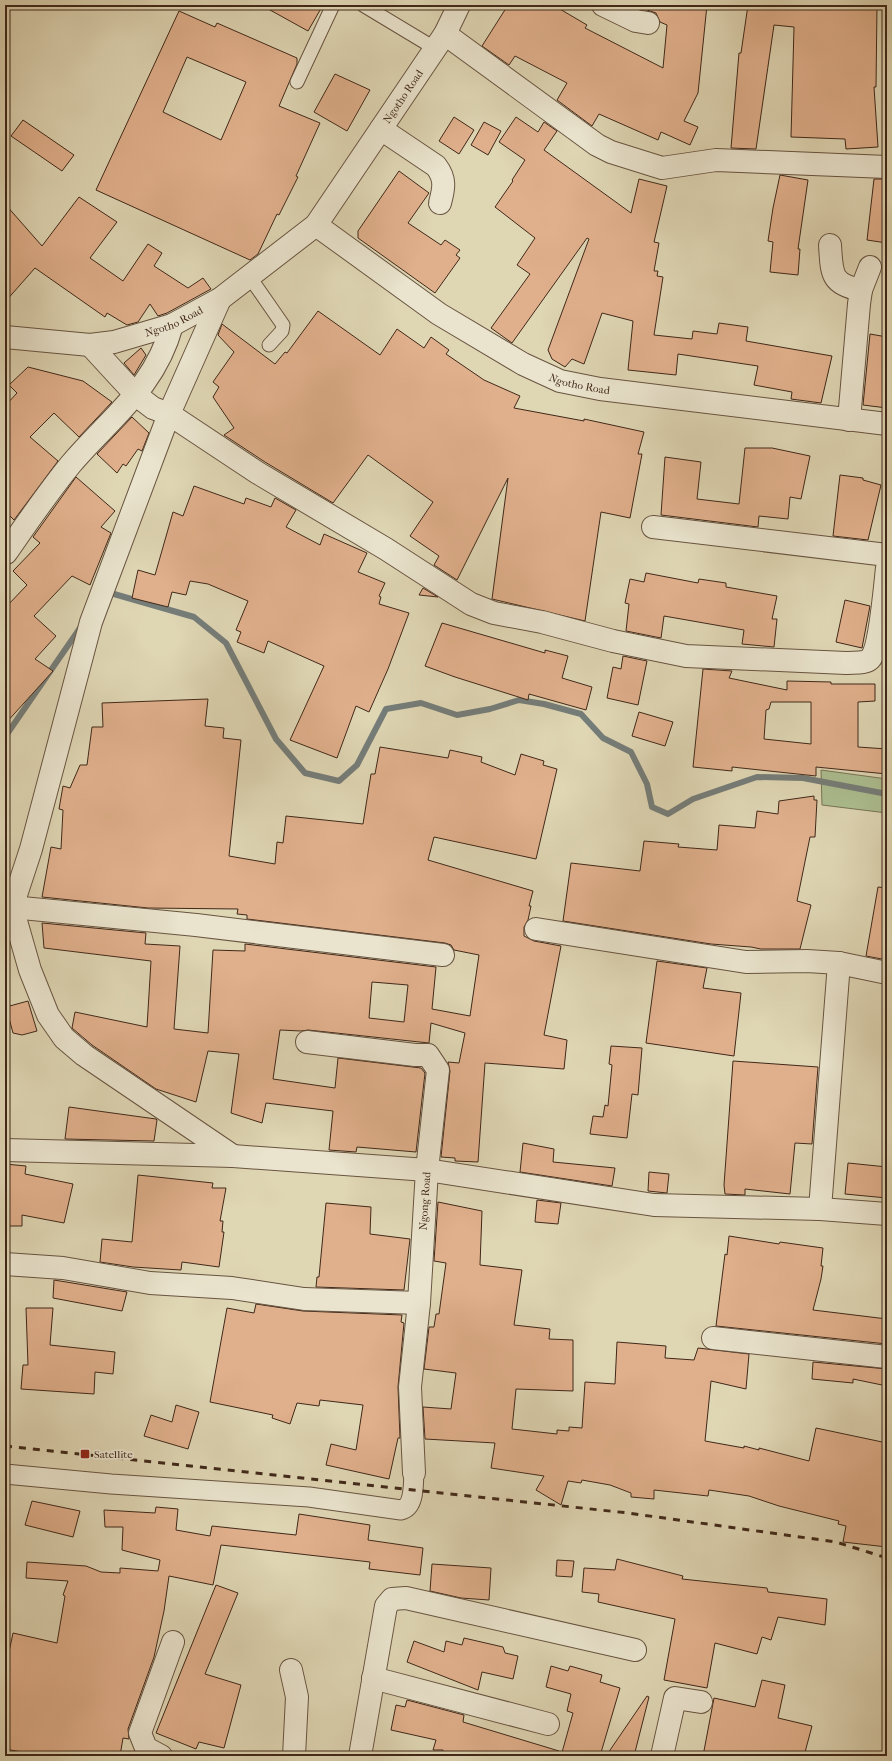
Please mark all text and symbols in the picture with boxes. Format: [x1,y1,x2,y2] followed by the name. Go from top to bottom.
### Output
[380,66,426,126] street label: Ngotho Road
[143,303,206,339] street label: Ngotho Road
[547,370,612,397] street label: Ngotho Road
[416,1170,434,1231] street label: Ngong Road
[79,1448,91,1460] marker: Satellite
[94,1448,133,1461] place label: Satellite

